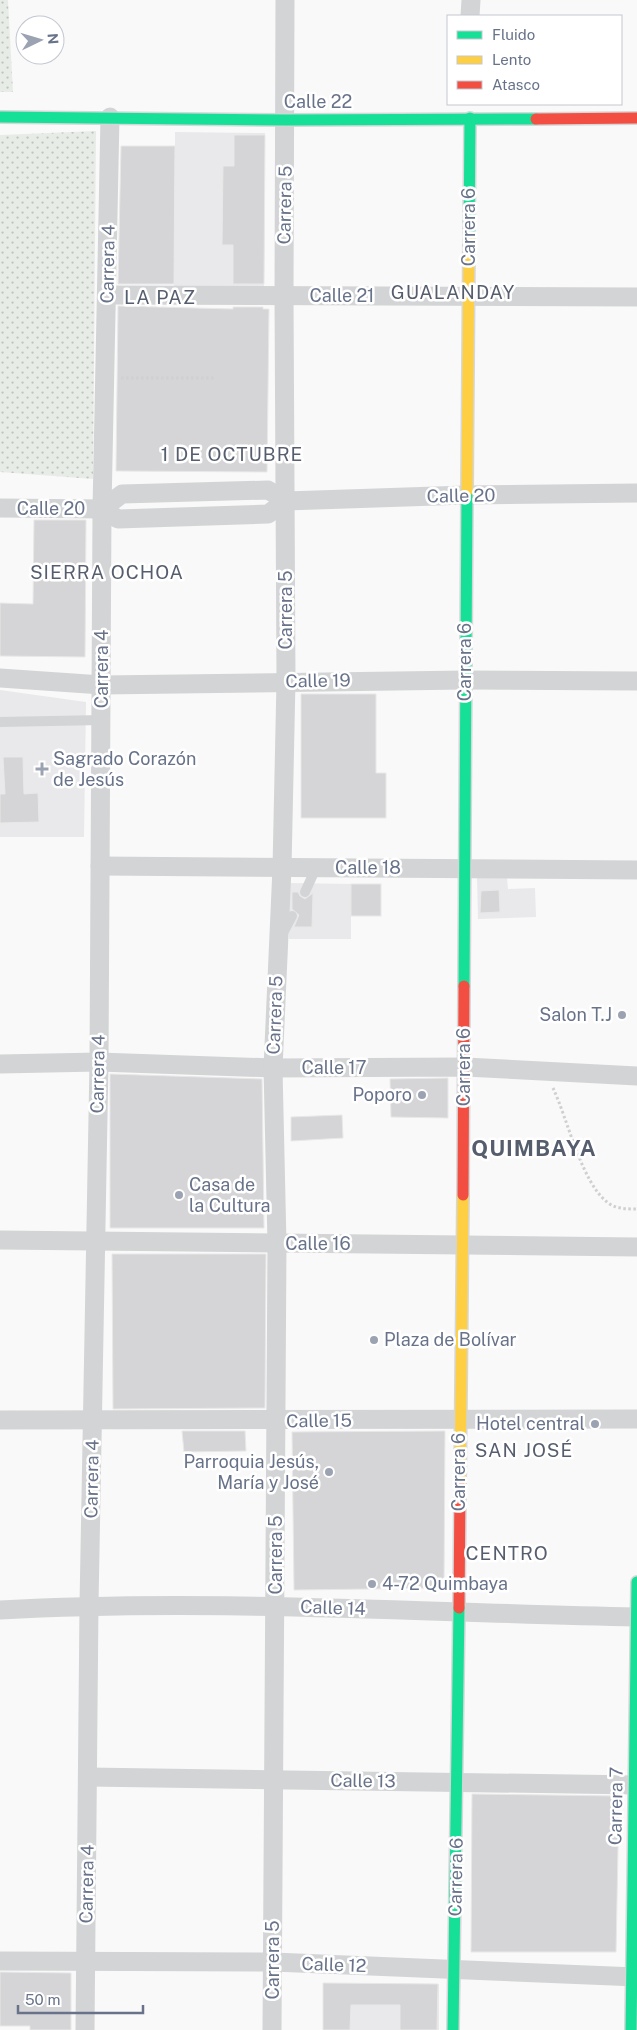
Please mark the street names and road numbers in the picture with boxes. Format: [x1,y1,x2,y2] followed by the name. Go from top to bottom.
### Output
[284,91,352,112] street label: Calle 22
[273,165,296,245] street label: Carrera 5
[458,188,479,266] street label: Carrera 6
[96,224,119,304] street label: Carrera 4
[310,285,374,306] street label: Calle 21
[427,484,495,507] street label: Calle 20
[17,498,85,519] street label: Calle 20
[275,571,296,649] street label: Carrera 5
[454,623,475,701] street label: Carrera 6
[91,630,112,708] street label: Carrera 4
[285,669,351,692] street label: Calle 19
[335,857,401,878] street label: Calle 18
[263,975,286,1055] street label: Carrera 5
[453,1028,474,1106] street label: Carrera 6
[86,1034,109,1114] street label: Carrera 4
[302,1057,367,1078] street label: Calle 17
[285,1233,351,1254] street label: Calle 16
[286,1409,352,1432] street label: Calle 15
[448,1433,469,1511] street label: Carrera 6
[80,1439,103,1519] street label: Carrera 4
[265,1516,286,1594] street label: Carrera 5
[300,1596,366,1619] street label: Calle 14
[604,1767,627,1845] street label: Carrera 7
[330,1769,396,1792] street label: Calle 13
[444,1838,467,1916] street label: Carrera 6
[75,1844,98,1924] street label: Carrera 4
[262,1921,283,1999] street label: Carrera 5
[301,1953,367,1976] street label: Calle 12

